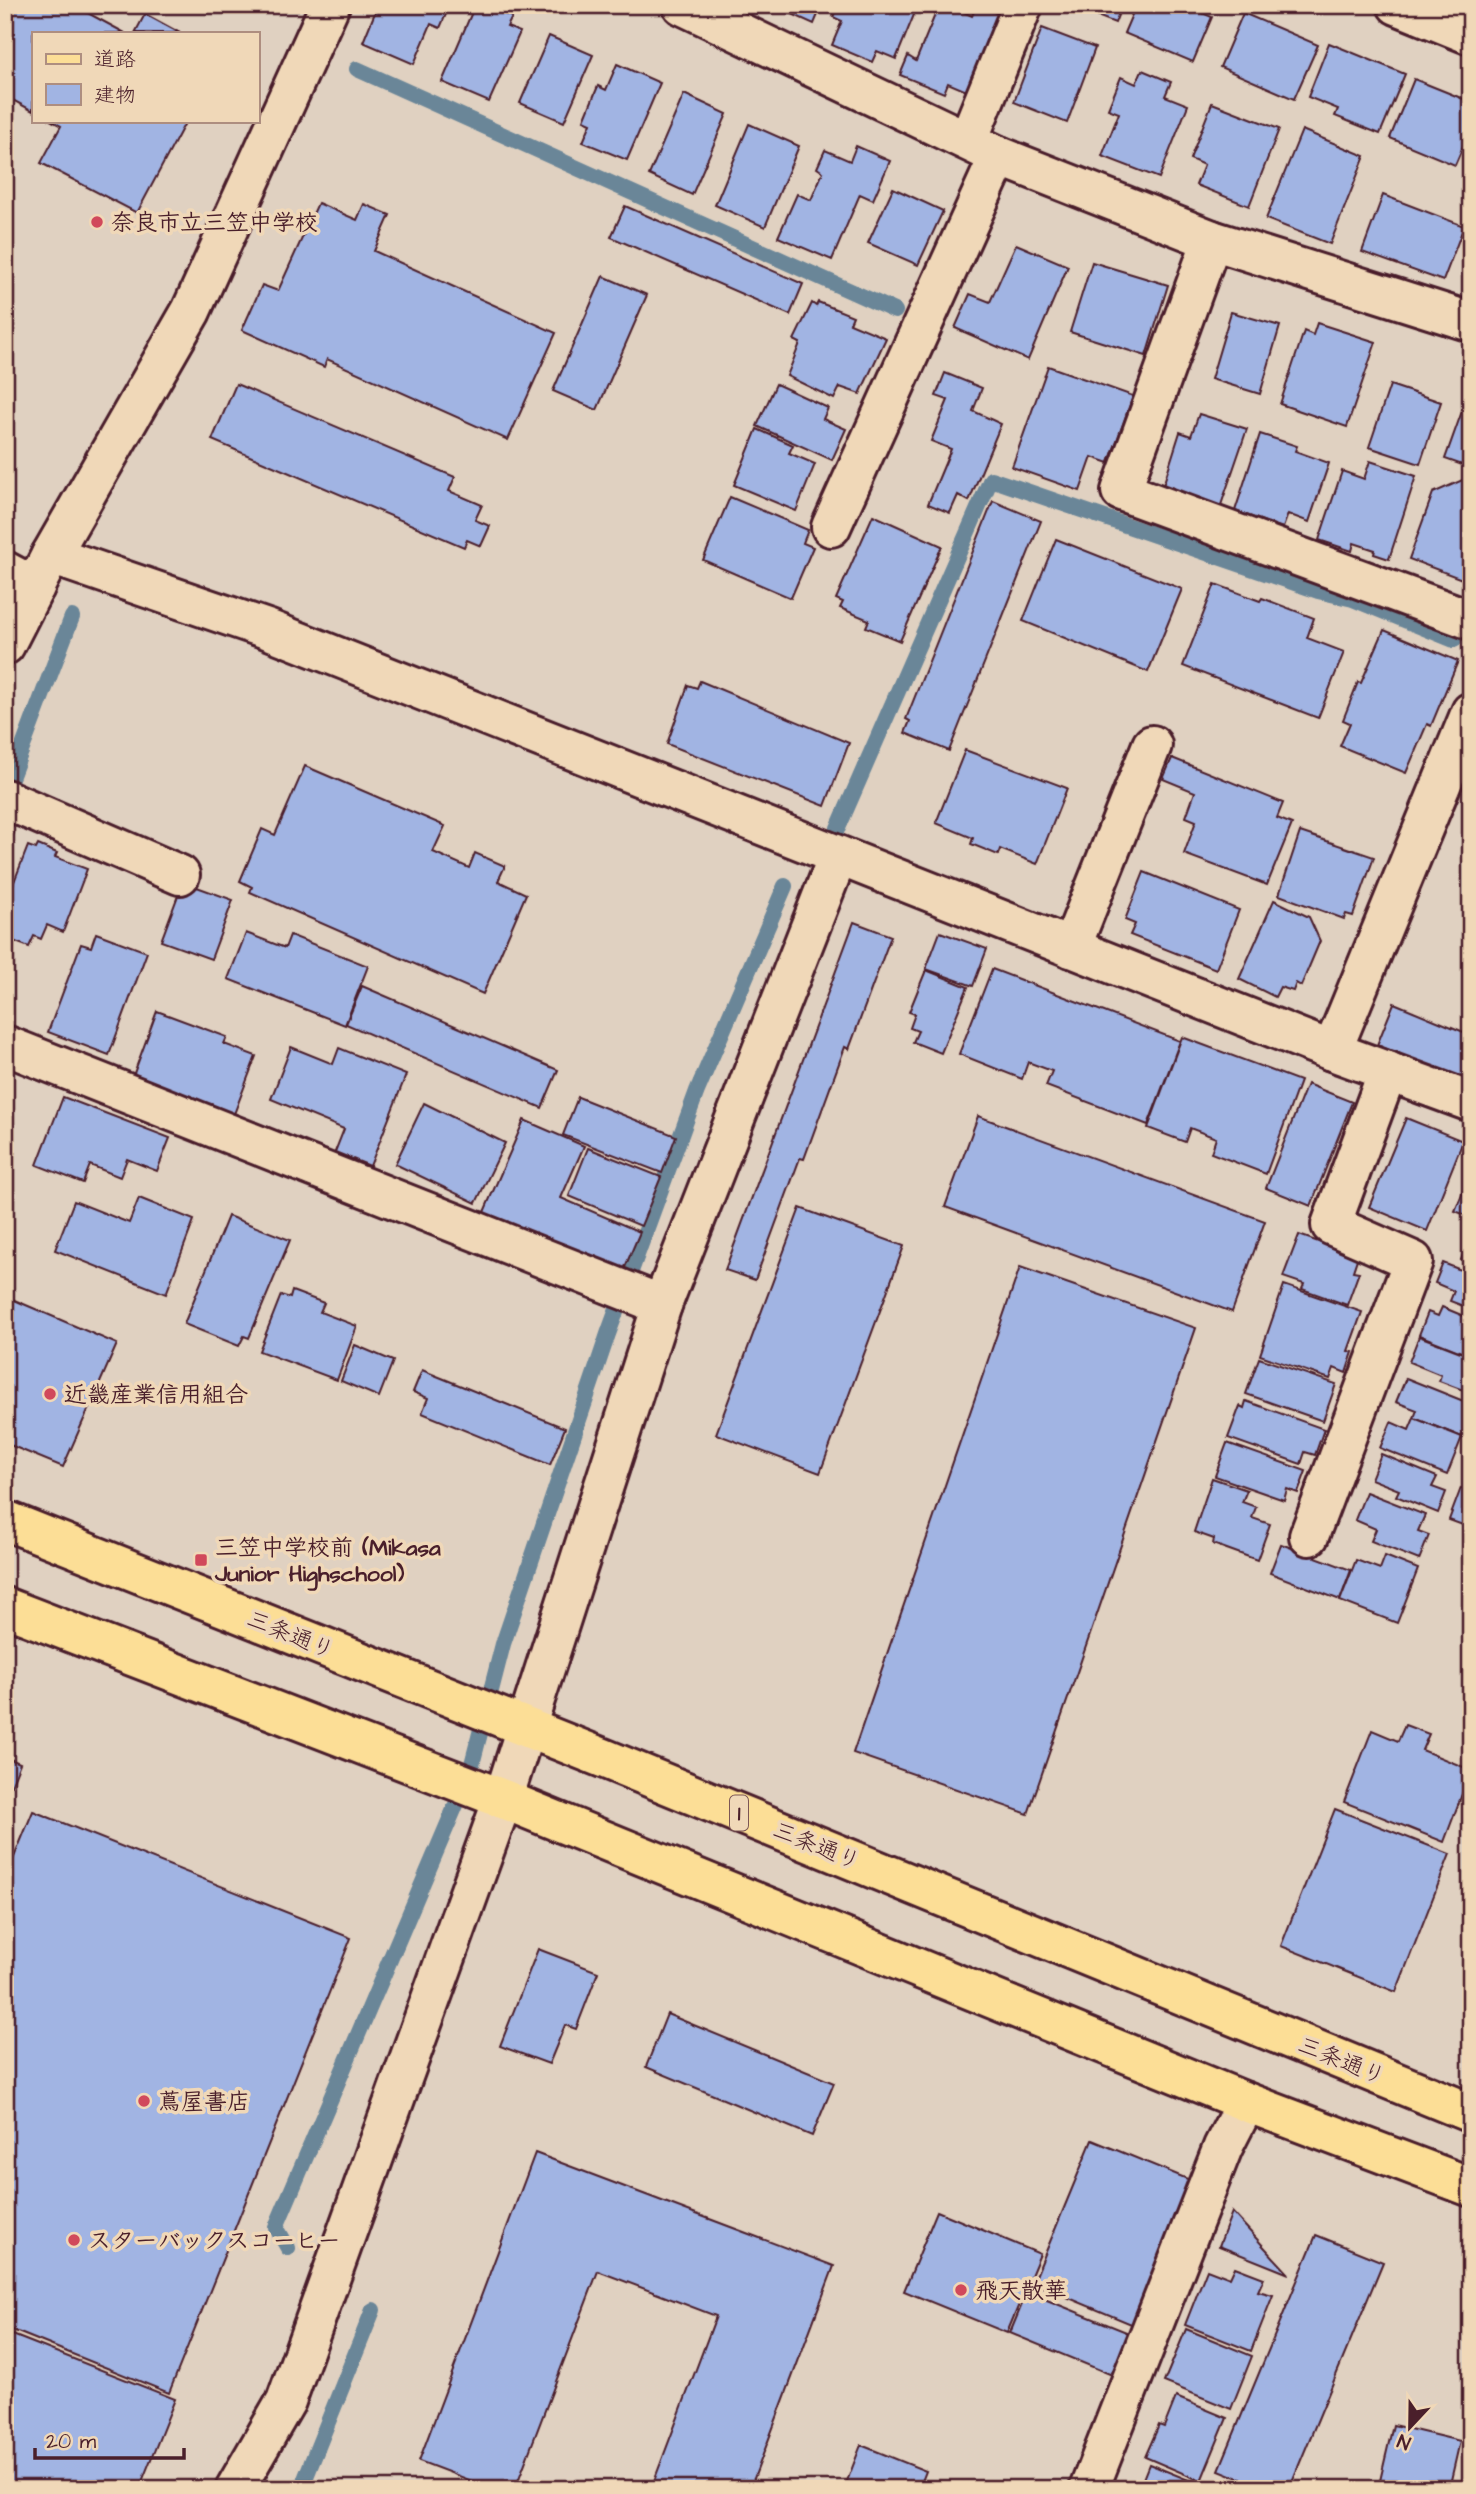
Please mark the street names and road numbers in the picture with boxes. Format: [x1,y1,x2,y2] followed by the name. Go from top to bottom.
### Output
[242,1603,339,1667] street label: 三条通り
[730,1796,748,1830] road number: 1
[768,1814,865,1878] street label: 三条通り
[1293,2029,1390,2093] street label: 三条通り

